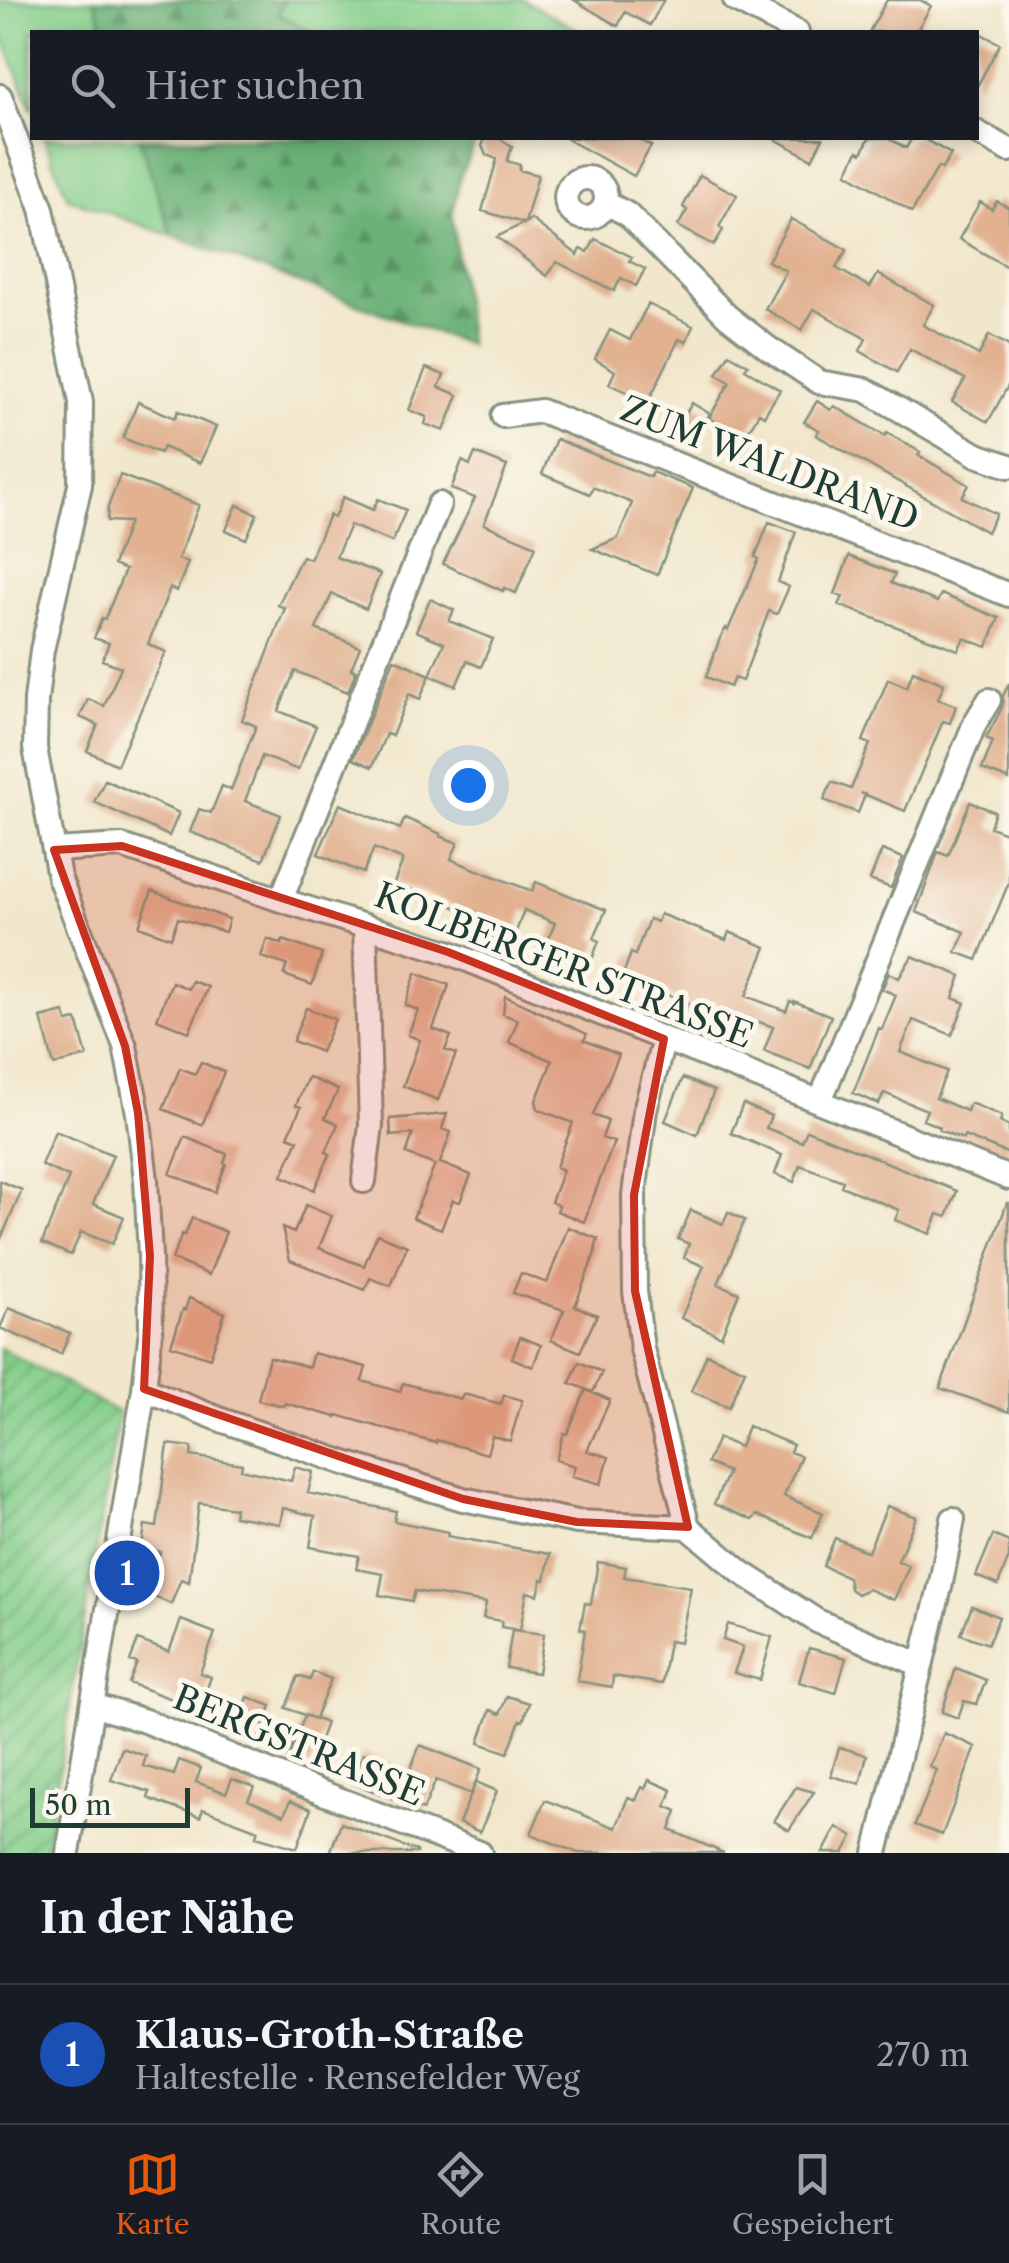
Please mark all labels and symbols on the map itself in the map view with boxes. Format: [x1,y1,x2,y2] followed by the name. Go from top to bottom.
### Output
[615,386,925,540] street label: ZUM WALDRAND
[443,760,494,811] your location
[369,873,759,1057] street label: KOLBERGER STRASSE
[94,1536,160,1610] pin: 1
[167,1675,431,1815] street label: BERGSTRASSE
[30,1783,190,1828] scale bar

